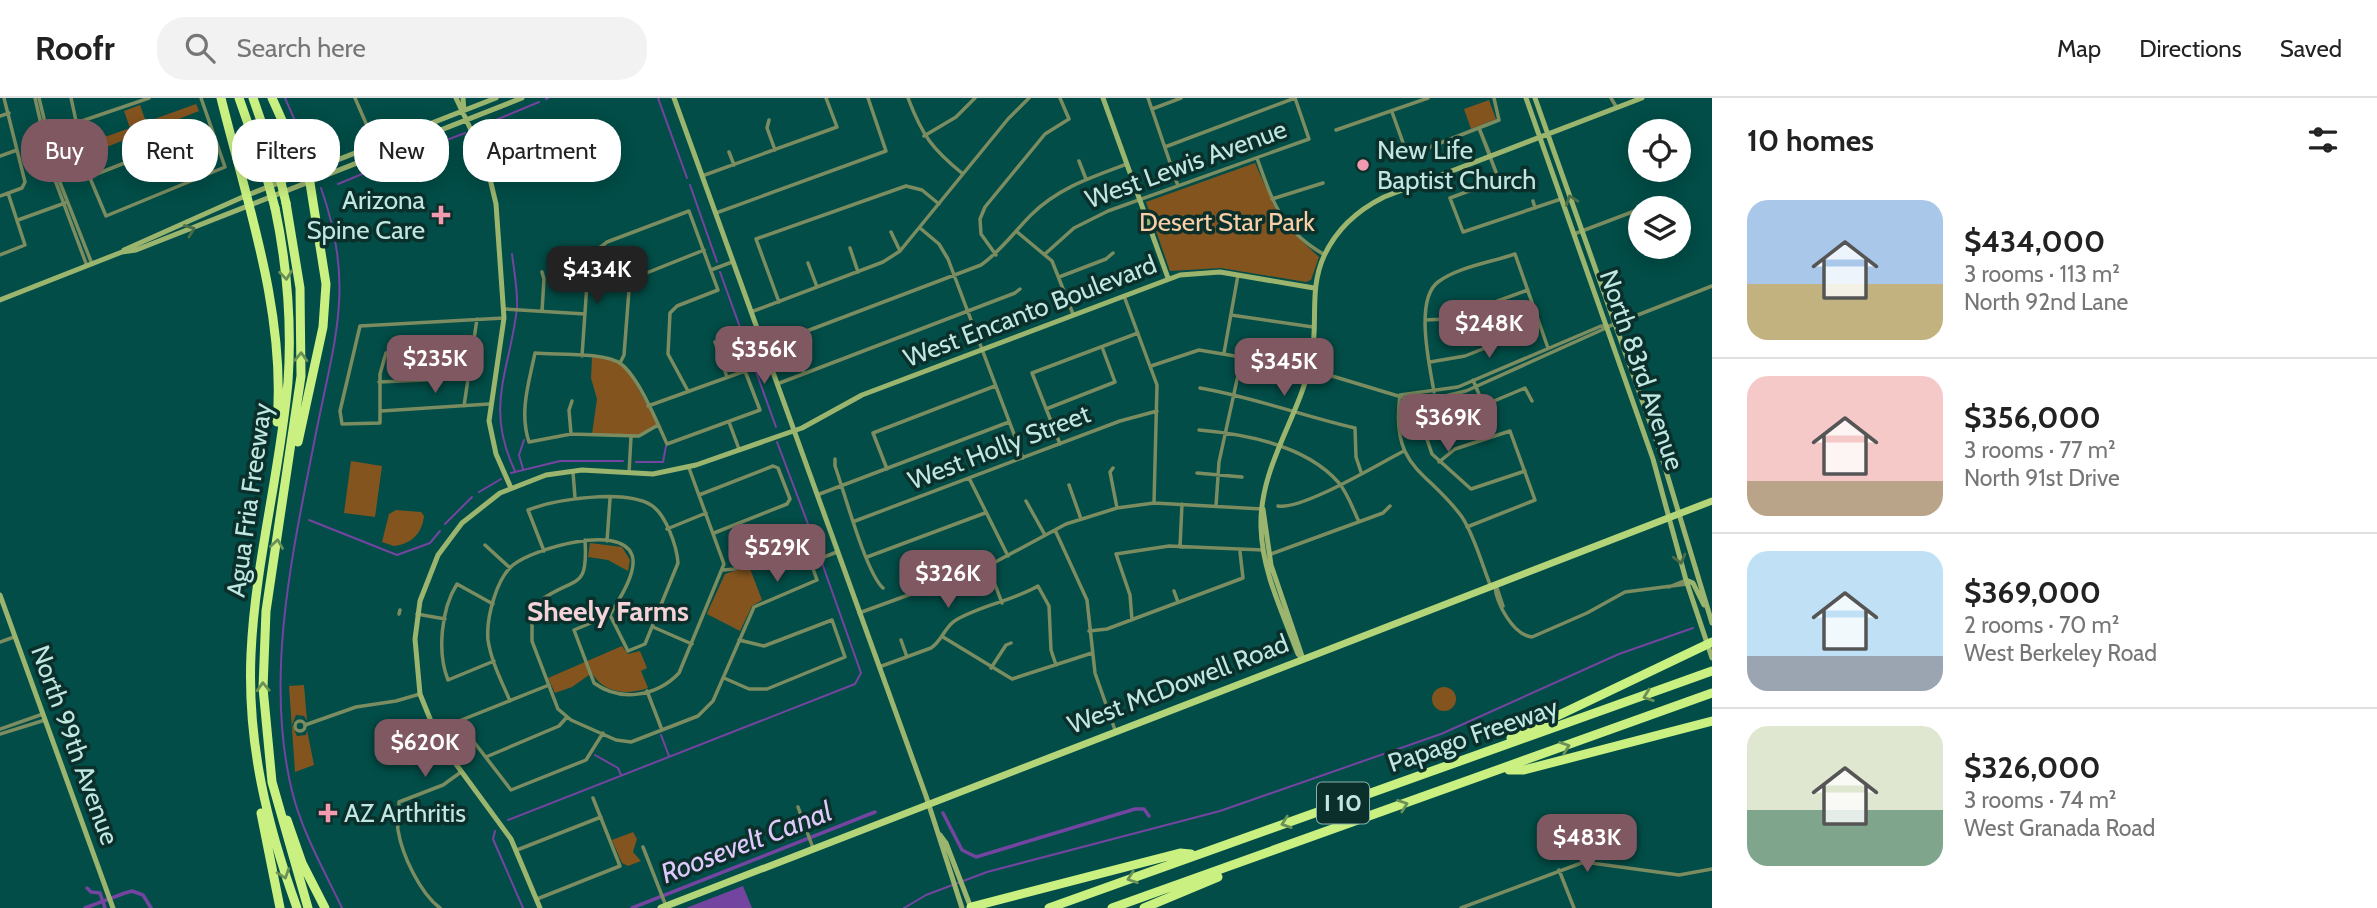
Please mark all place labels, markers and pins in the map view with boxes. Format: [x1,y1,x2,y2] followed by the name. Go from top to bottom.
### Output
[1377,134,1536,196] place label: New Life Baptist Church
[1355,157,1371,173] marker: New Life Baptist Church
[307,184,426,246] place label: Arizona Spine Care
[431,205,451,225] marker: Arizona Spine Care
[548,246,646,306] pin: $434K
[1440,300,1538,360] pin: $248K
[715,327,813,386] pin: $356K
[386,336,484,395] pin: $235K
[1235,338,1333,398] pin: $345K
[1399,394,1497,454] pin: $369K
[728,524,826,584] pin: $529K
[899,550,997,610] pin: $326K
[376,720,474,779] pin: $620K
[344,797,466,829] place label: AZ Arthritis
[318,803,338,823] marker: AZ Arthritis
[1538,814,1636,874] pin: $483K

